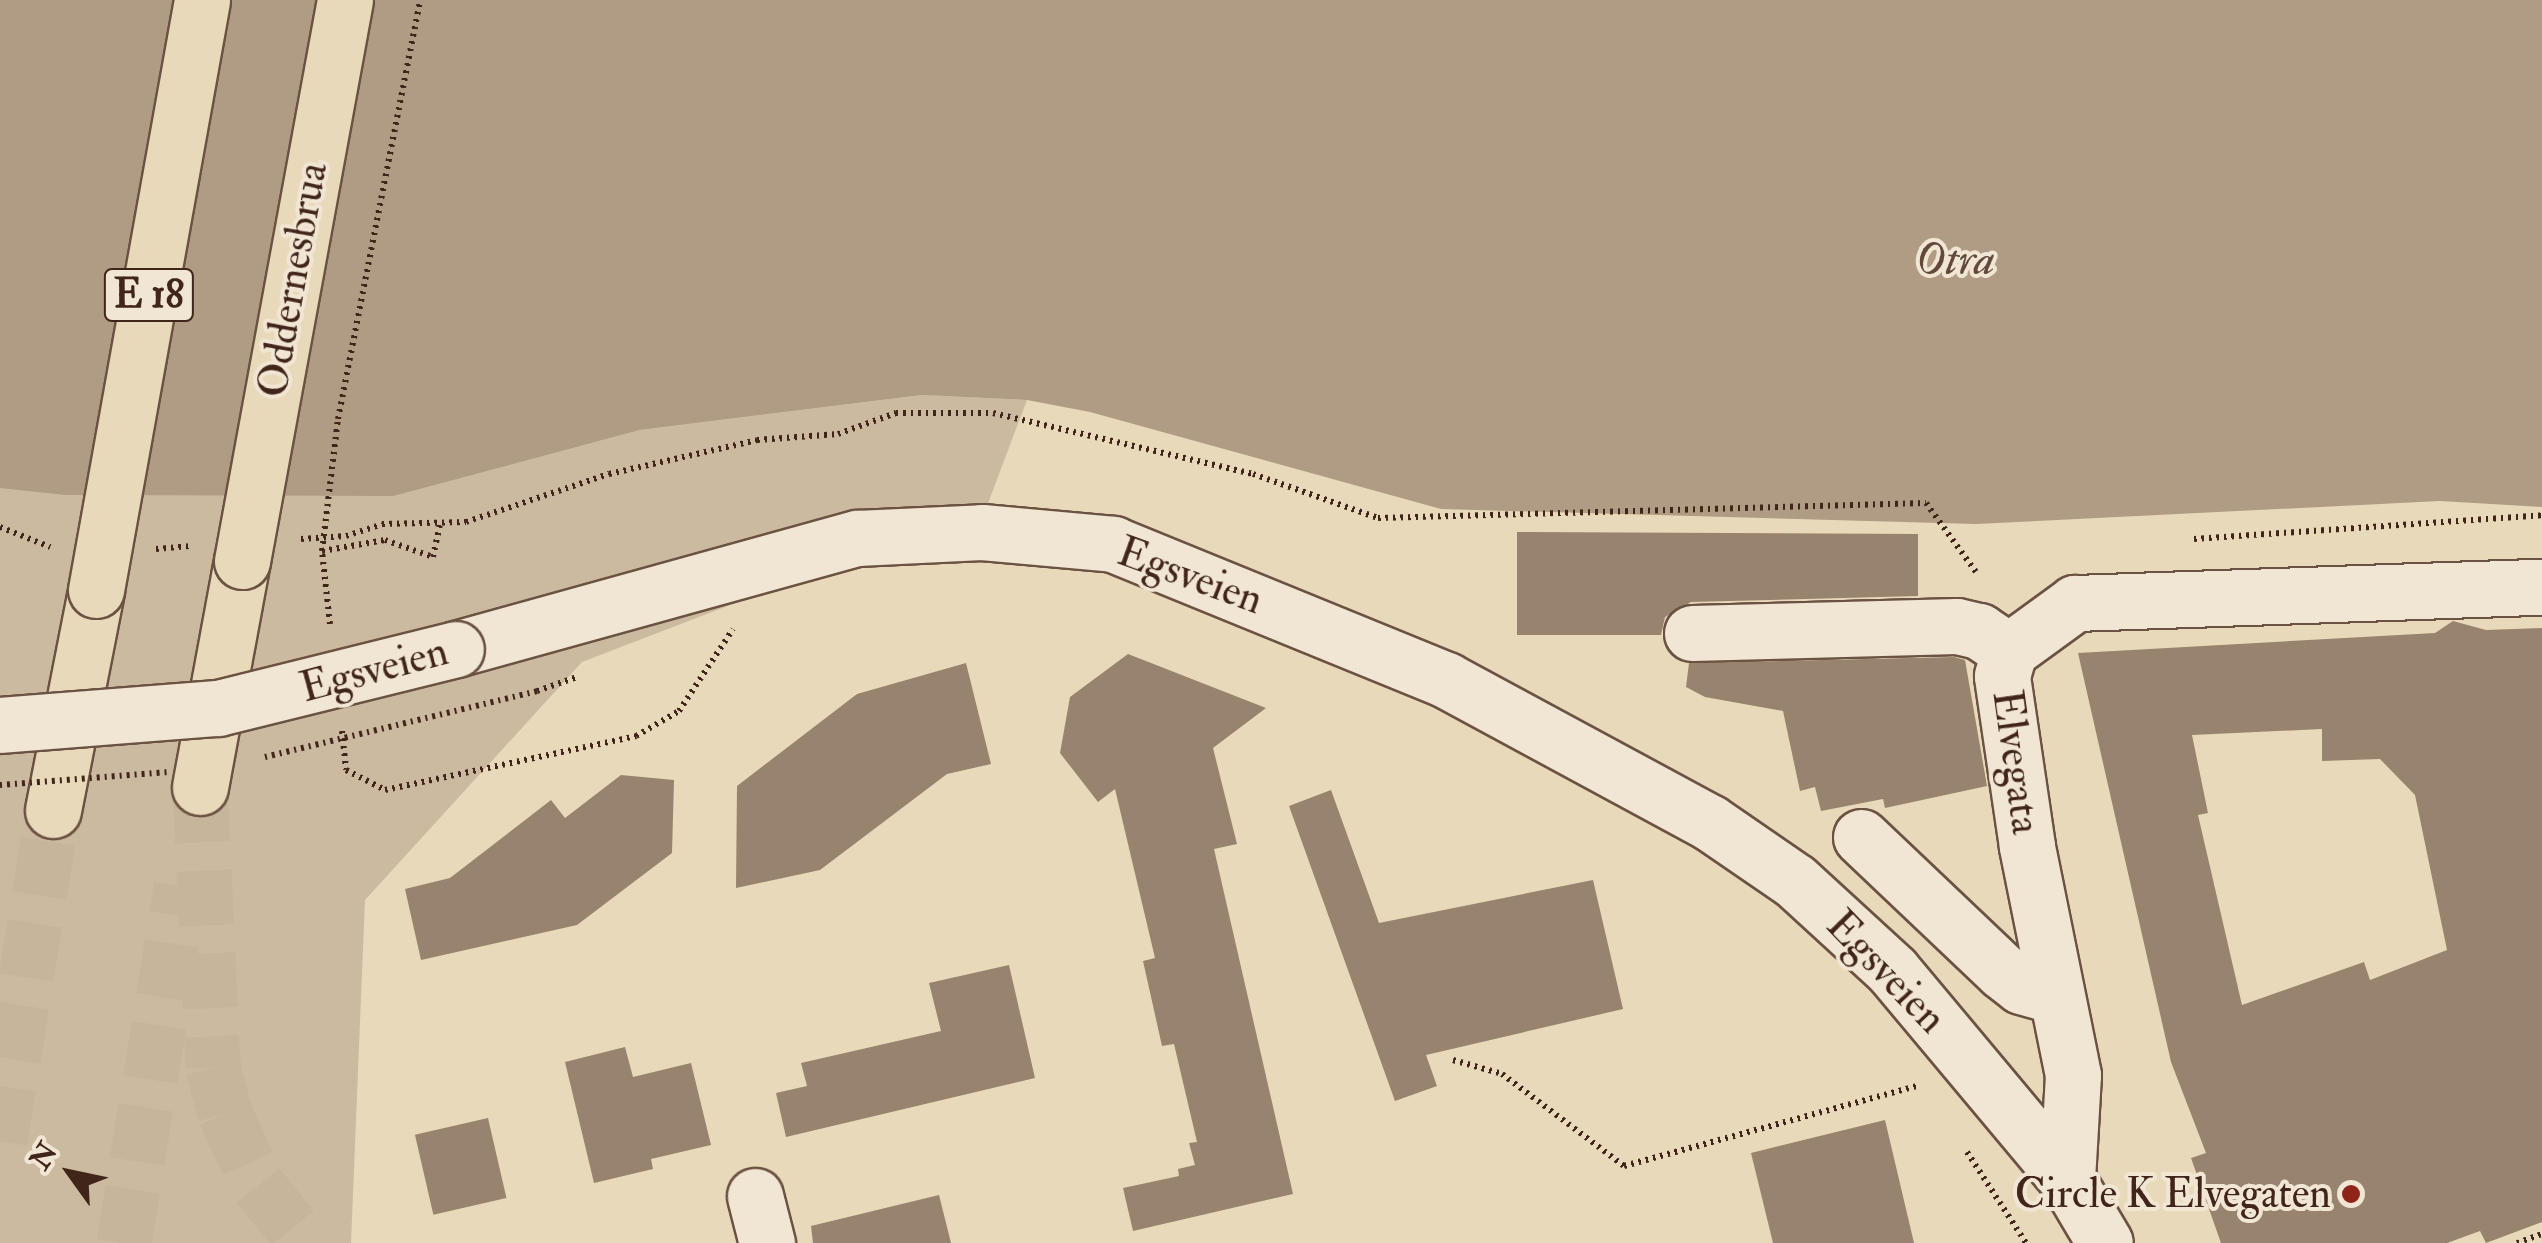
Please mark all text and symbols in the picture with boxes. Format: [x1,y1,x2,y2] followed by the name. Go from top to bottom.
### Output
[248,159,338,401] street label: Oddernesbrua
[1915,234,1995,288] water label: Otra
[102,260,196,330] road number: E 18
[1111,527,1269,625] street label: Egsveien
[295,626,453,714] street label: Egsveien
[1981,687,2051,837] street label: Elvegata
[1815,900,1957,1044] street label: Egsveien
[20,1123,120,1223] north arrow
[23,1136,66,1176] text: N
[2015,1169,2331,1219] place label: Circle K Elvegaten
[2340,1183,2362,1205] marker: Circle K Elvegaten

